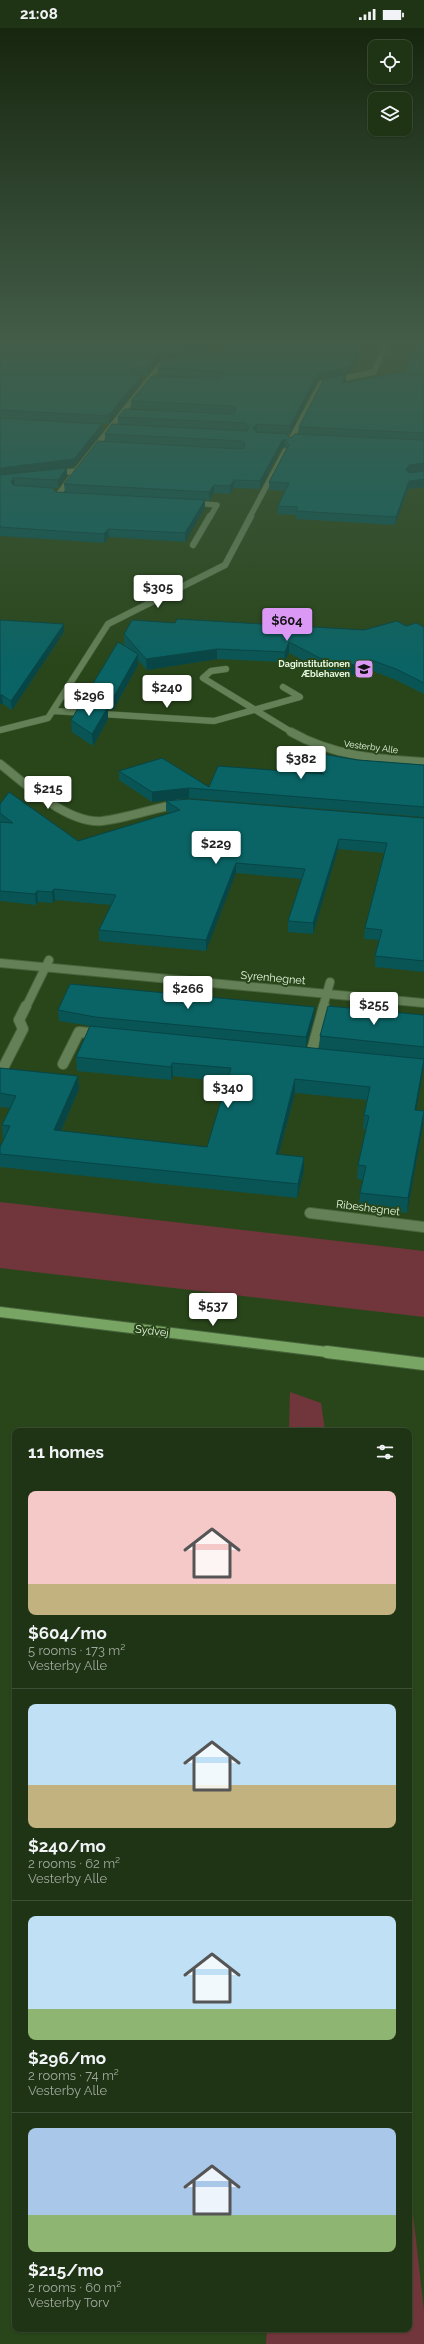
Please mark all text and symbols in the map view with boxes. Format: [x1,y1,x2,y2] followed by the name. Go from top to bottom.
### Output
[20,5,58,23] text: 21:08
[368,40,412,136] map controls
[368,40,412,84] button: locate
[368,92,412,136] button: layers
[134,575,182,609] pin: $305
[143,580,173,595] text: $305
[263,608,311,642] pin: $604
[271,613,303,628] text: $604
[353,658,375,680] school or university icon: Daginstitutionen Æblehaven
[278,659,350,679] place label: Daginstitutionen Æblehaven
[143,675,191,709] pin: $240
[152,680,182,695] text: $240
[65,683,113,717] pin: $296
[73,688,105,703] text: $296
[343,739,400,755] street label: Vesterby Alle
[277,746,325,780] pin: $382
[286,751,316,766] text: $382
[24,776,72,810] pin: $215
[33,781,63,796] text: $215
[192,831,240,865] pin: $229
[201,836,231,851] text: $229
[240,969,306,987] street label: Syrenhegnet
[164,976,212,1010] pin: $266
[172,981,204,996] text: $266
[350,992,398,1026] pin: $255
[359,997,389,1012] text: $255
[204,1075,252,1109] pin: $340
[213,1080,243,1095] text: $340
[335,1198,401,1218] street label: Ribeshegnet
[189,1293,237,1327] pin: $537
[198,1298,228,1313] text: $537
[134,1322,170,1340] street label: Sydvej
[374,1441,396,1463] icon: filters
[28,1442,104,1462] text: 11 homes
[176,1517,248,1589] icon: home
[28,1623,107,1643] text: $604/mo
[28,1643,125,1658] text: 5 rooms · 173 m²
[28,1658,107,1673] text: Vesterby Alle
[176,1730,248,1802] icon: home
[28,1836,106,1856] text: $240/mo
[28,1856,120,1871] text: 2 rooms · 62 m²
[28,1871,107,1886] text: Vesterby Alle
[176,1942,248,2014] icon: home
[28,2048,106,2068] text: $296/mo
[28,2068,119,2083] text: 2 rooms · 74 m²
[28,2083,107,2098] text: Vesterby Alle
[176,2154,248,2226] icon: home
[28,2260,104,2280] text: $215/mo
[28,2280,121,2295] text: 2 rooms · 60 m²
[28,2295,109,2310] text: Vesterby Torv

